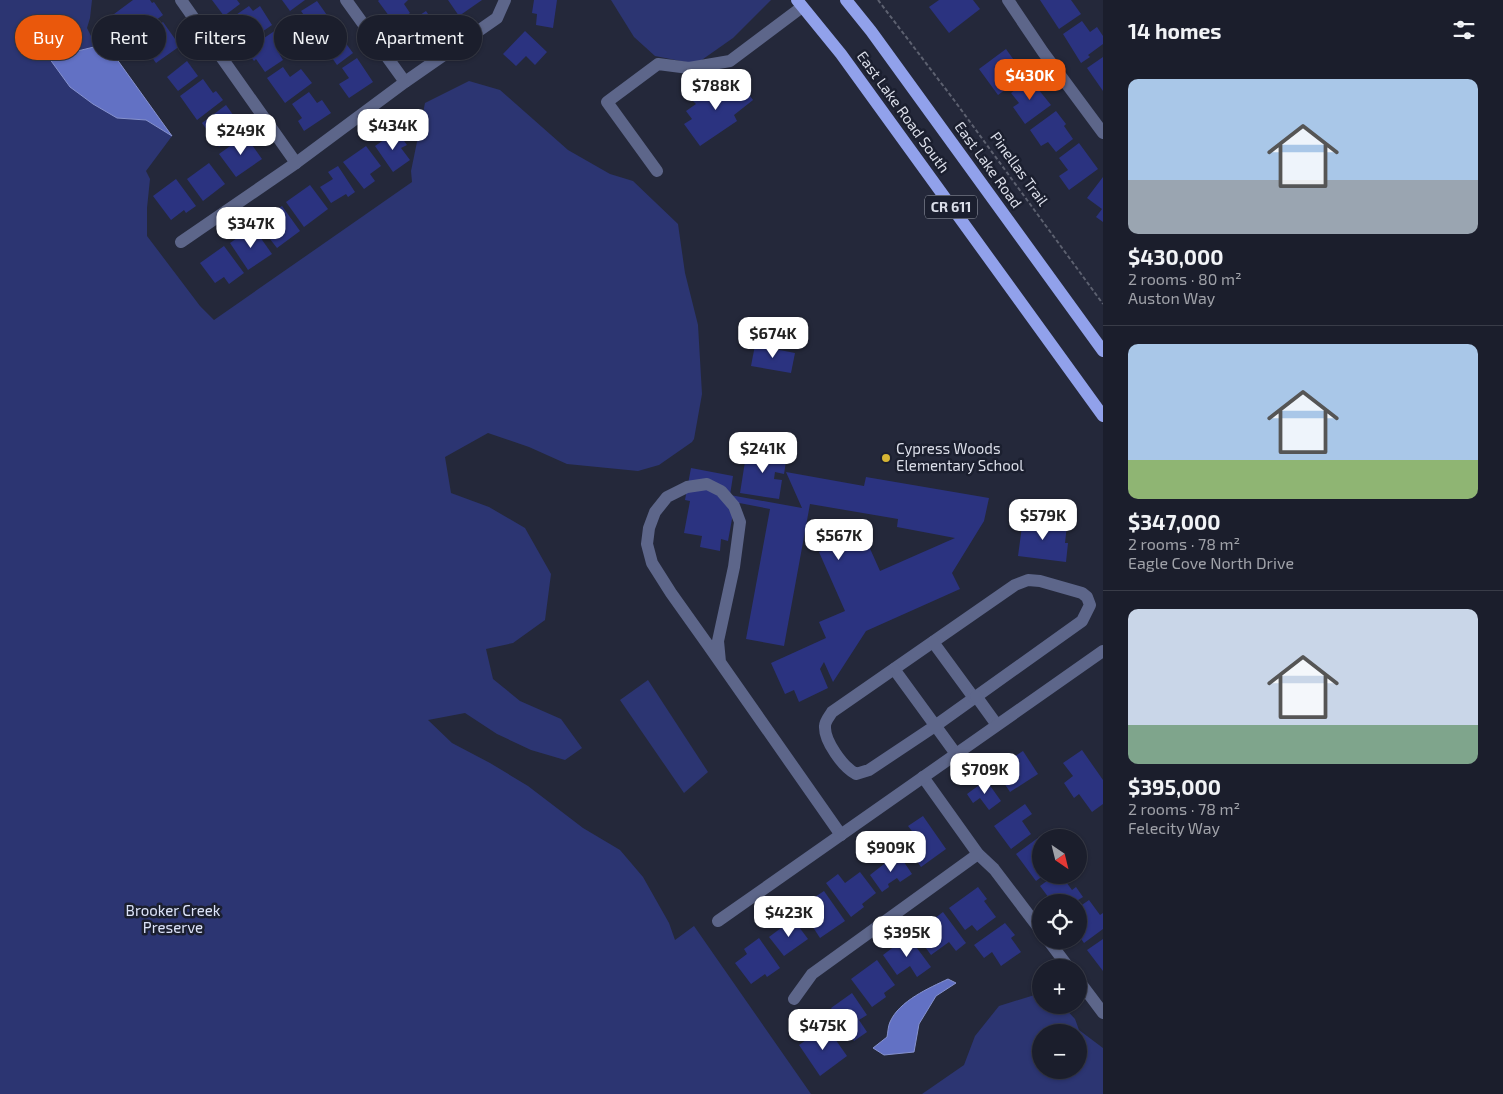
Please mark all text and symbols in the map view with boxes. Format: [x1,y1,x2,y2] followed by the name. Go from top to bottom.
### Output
[15,15,82,60] chip: Buy
[92,15,166,60] chip: Rent
[176,15,264,60] chip: Filters
[274,15,347,60] chip: New
[357,15,482,60] chip: Apartment
[1450,16,1478,44] icon: filters
[1128,18,1222,43] text: 14 homes
[854,47,954,176] street label: East Lake Road South
[995,58,1065,101] pin: $430K
[1006,65,1054,84] text: $430K
[681,68,751,111] pin: $788K
[692,75,740,94] text: $788K
[358,108,428,151] pin: $434K
[1258,111,1348,201] icon: home
[206,114,276,156] pin: $249K
[369,115,417,134] text: $434K
[951,118,1026,211] street label: East Lake Road
[217,120,265,139] text: $249K
[987,128,1053,209] street label: Pinellas Trail
[925,196,977,218] road number: CR 611
[216,206,286,249] pin: $347K
[227,213,275,232] text: $347K
[1128,244,1224,269] text: $430,000
[1128,269,1242,288] text: 2 rooms · 80 m²
[1128,288,1215,307] text: Auston Way
[738,316,808,359] pin: $674K
[749,323,797,342] text: $674K
[1258,377,1348,467] icon: home
[728,432,798,474] pin: $241K
[740,438,786,457] text: $241K
[896,439,1024,474] place label: Cypress Woods Elementary School
[880,452,892,464] marker: Cypress Woods Elementary School
[1008,498,1078,541] pin: $579K
[1020,505,1066,524] text: $579K
[1128,509,1221,534] text: $347,000
[804,518,874,561] pin: $567K
[816,525,862,544] text: $567K
[1128,534,1240,553] text: 2 rooms · 78 m²
[1128,553,1294,572] text: Eagle Cove North Drive
[1258,642,1348,732] icon: home
[950,752,1020,795] pin: $709K
[961,759,1009,778] text: $709K
[1128,774,1221,799] text: $395,000
[1128,799,1240,818] text: 2 rooms · 78 m²
[1128,818,1220,837] text: Felecity Way
[1032,829,1088,884] north arrow
[1032,829,1087,1079] map controls
[856,830,926,873] pin: $909K
[867,837,915,856] text: $909K
[1032,894,1087,949] button: locate
[754,896,824,938] pin: $423K
[126,901,221,936] park label: Brooker Creek Preserve
[765,902,813,921] text: $423K
[872,916,942,958] pin: $395K
[884,922,930,941] text: $395K
[1032,959,1087,1014] button: +
[788,1008,858,1051] pin: $475K
[800,1015,846,1034] text: $475K
[1032,1024,1087,1079] button: −

